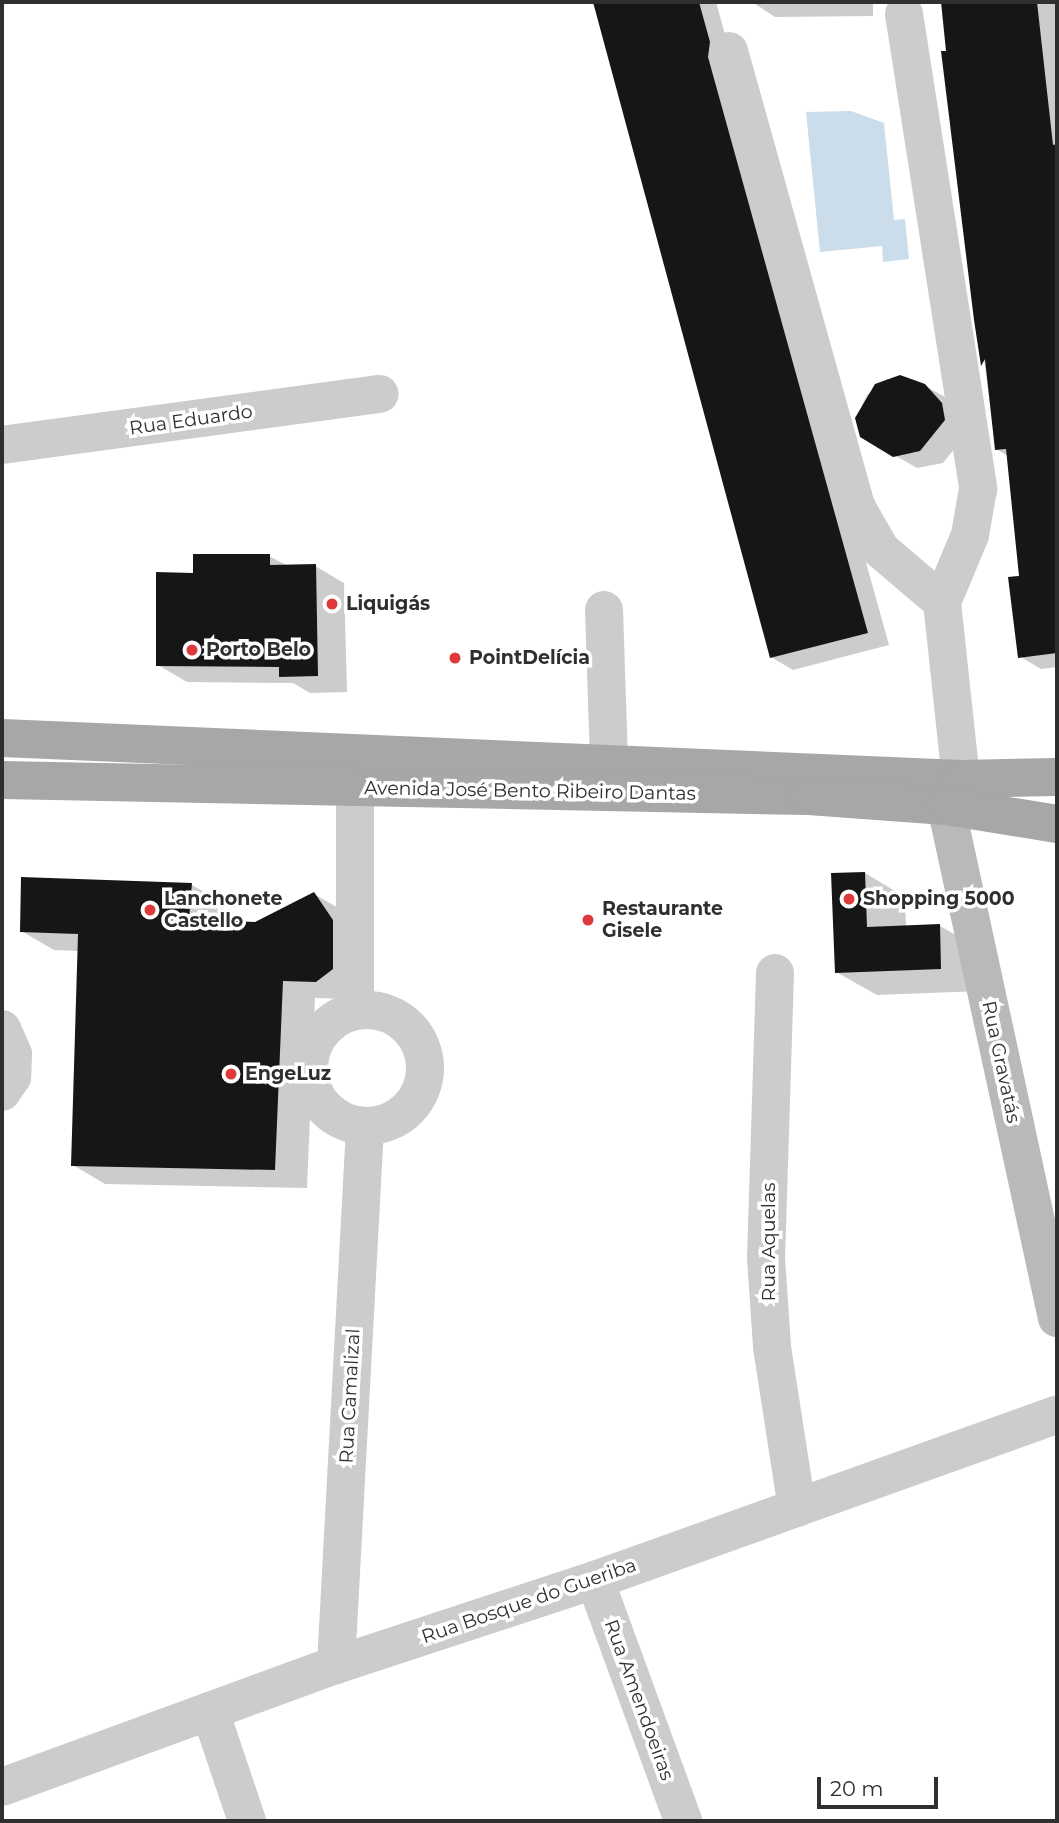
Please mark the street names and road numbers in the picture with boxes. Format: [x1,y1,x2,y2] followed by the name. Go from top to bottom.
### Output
[128,400,254,440] street label: Rua Eduardo
[364,777,696,805] street label: Avenida José Bento Ribeiro Dantas
[977,999,1025,1125] street label: Rua Gravatás
[758,1183,780,1301] street label: Rua Aquelas
[335,1328,365,1464] street label: Rua Camalizal
[419,1553,639,1649] street label: Rua Bosque do Gueriba
[599,1616,679,1784] street label: Rua Amendoeiras

